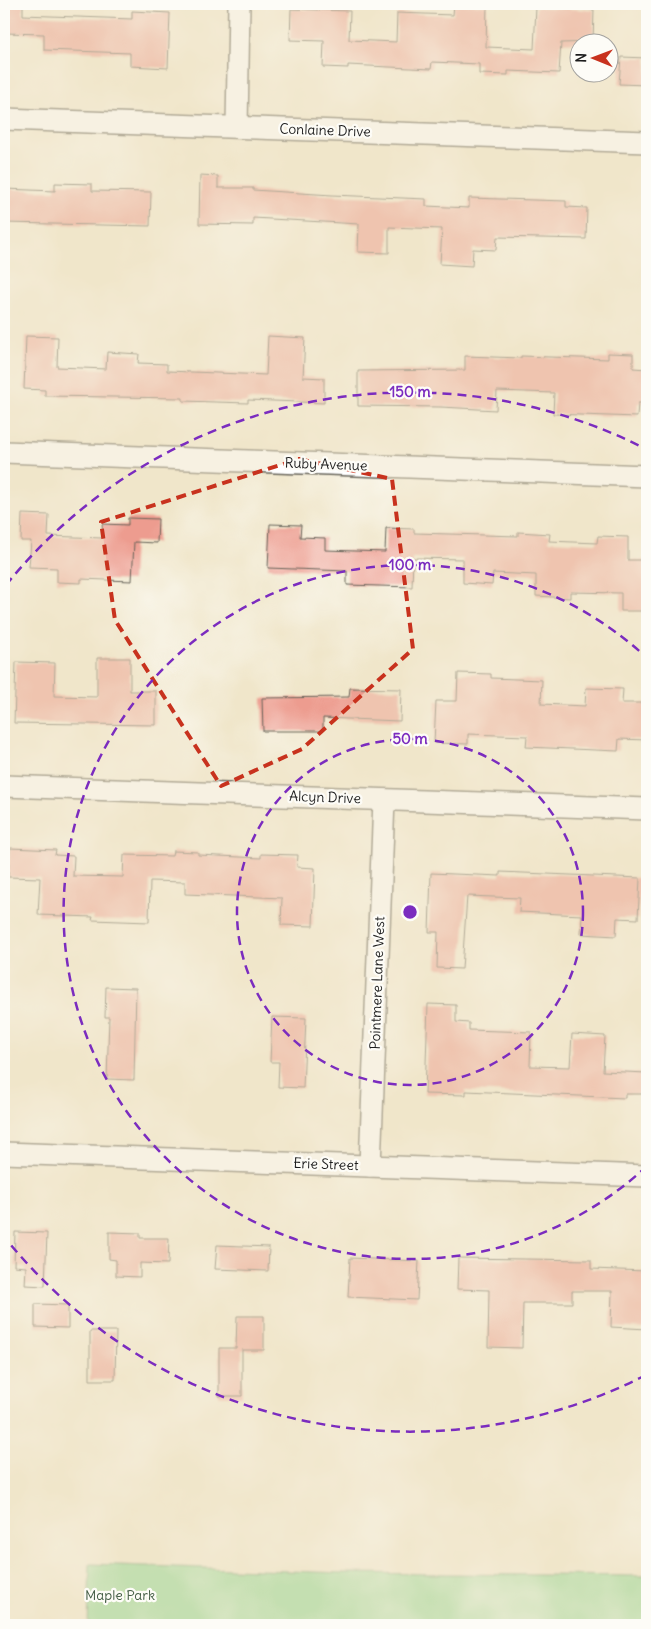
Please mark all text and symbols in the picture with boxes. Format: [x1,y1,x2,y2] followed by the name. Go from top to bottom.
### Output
[568,32,618,82] north arrow
[572,53,590,63] text: N
[279,119,371,141] street label: Conlaine Drive
[389,382,431,401] text: 150 m
[284,454,368,474] street label: Ruby Avenue
[389,555,431,574] text: 100 m
[392,729,428,748] text: 50 m
[289,787,361,807] street label: Alcyn Drive
[401,903,419,921] centre of rings
[366,916,388,1050] street label: Pointmere Lane West
[293,1154,359,1174] street label: Erie Street
[85,1586,155,1604] park label: Maple Park

